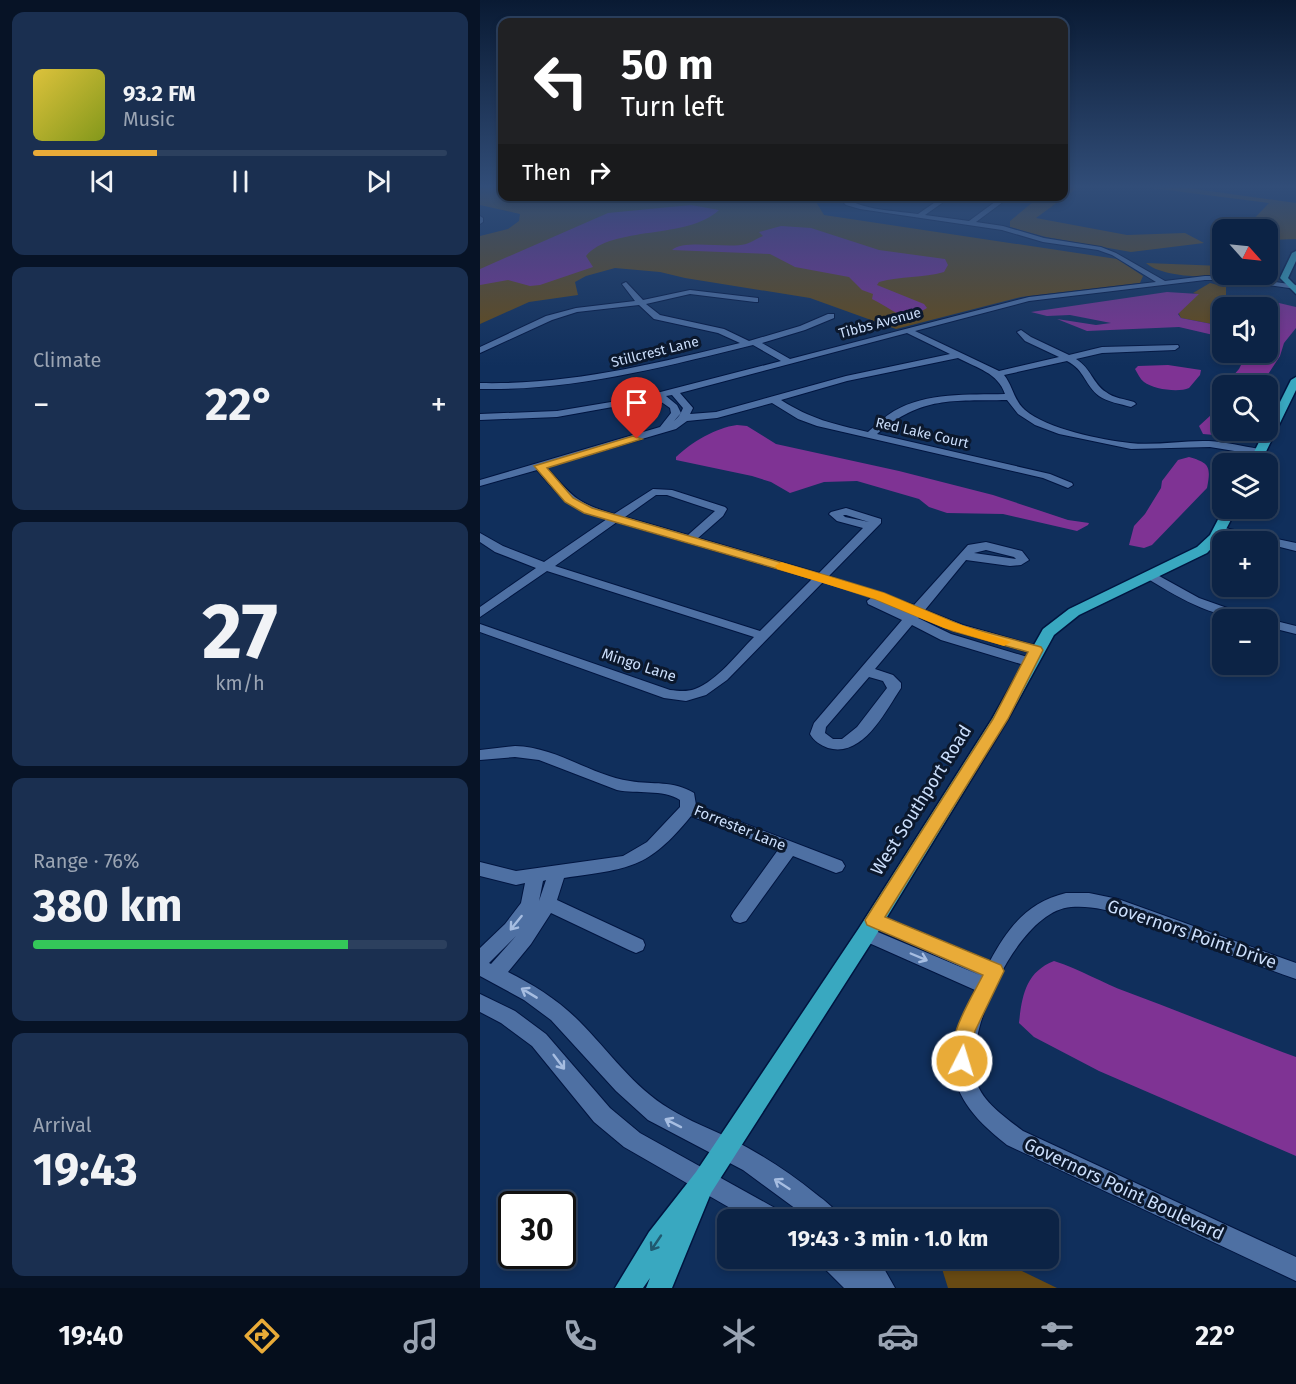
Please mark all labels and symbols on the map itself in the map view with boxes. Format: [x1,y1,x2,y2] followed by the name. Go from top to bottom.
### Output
[1212,219,1278,285] north arrow
[837,304,923,342] street label: Tibbs Avenue
[609,333,701,371] street label: Stillcrest Lane
[611,377,662,439] pin
[874,414,971,452] street label: Red Lake Court
[599,644,679,686] street label: Mingo Lane
[866,721,976,879] street label: West Southport Road
[691,801,789,855] street label: Forrester Lane
[1104,895,1280,973] street label: Governors Point Drive
[509,915,522,931] one-way arrow
[910,952,928,963] one-way arrow
[521,987,538,999] one-way arrow
[930,1029,994,1093] position arrow
[553,1054,565,1070] one-way arrow
[665,1116,683,1128] one-way arrow
[1021,1133,1227,1245] street label: Governors Point Boulevard
[774,1178,791,1191] one-way arrow
[498,1191,576,1269] speed limit sign: 30
[650,1235,662,1251] one-way arrow

